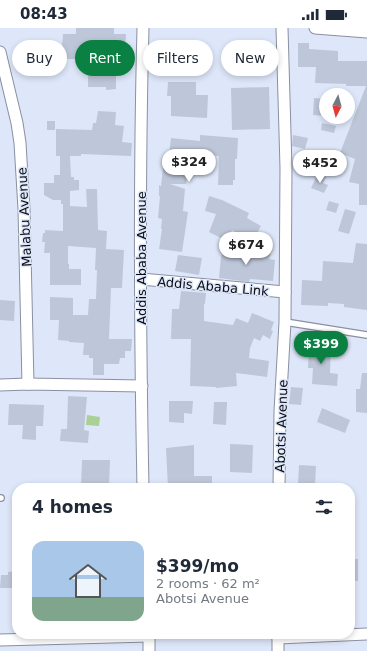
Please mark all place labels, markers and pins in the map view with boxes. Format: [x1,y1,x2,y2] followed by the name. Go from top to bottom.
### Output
[165,149,213,183] pin: $324
[296,150,344,184] pin: $452
[222,232,270,266] pin: $674
[297,331,345,365] pin: $399

